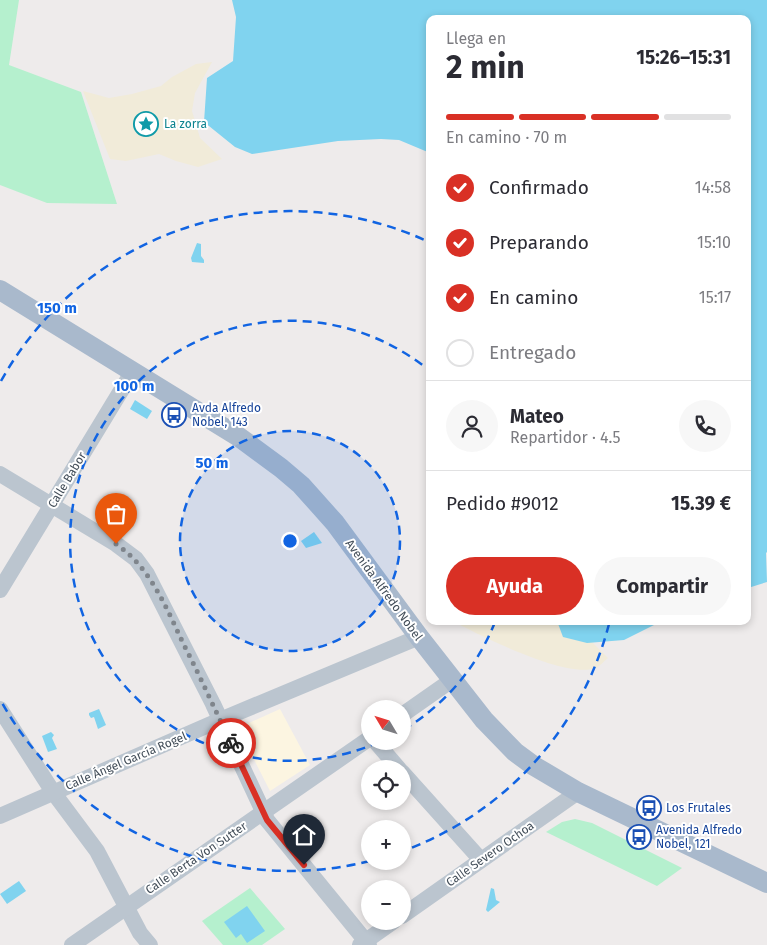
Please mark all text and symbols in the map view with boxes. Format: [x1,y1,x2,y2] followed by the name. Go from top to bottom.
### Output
[446,29,506,48] text: Llega en
[636,46,731,69] text: 15:26–15:31
[446,48,525,86] text: 2 min
[133,111,159,137] place icon: La zorra
[164,117,207,131] place label: La zorra
[446,128,567,147] text: En camino · 70 m
[446,174,474,202] icon: check
[489,176,589,199] text: Confirmado
[695,178,731,197] text: 14:58
[446,229,474,257] icon: check
[489,231,589,254] text: Preparando
[697,233,731,252] text: 15:10
[446,284,474,312] icon: check
[489,286,578,309] text: En camino
[699,288,731,307] text: 15:17
[37,299,77,317] text: 150 m
[489,341,576,364] text: Entregado
[114,377,154,395] text: 100 m
[446,400,498,452] button: person
[679,400,731,452] button: phone
[192,401,261,429] place label: Avda Alfredo Nobel, 143
[161,402,187,428] bus stop icon: Avda Alfredo Nobel, 143
[510,405,564,428] text: Mateo
[510,428,621,447] text: Repartidor · 4.5
[45,449,89,510] street label: Calle Babor
[195,454,229,472] text: 50 m
[446,492,559,515] text: Pedido #9012
[671,492,731,515] text: 15.39 €
[95,493,137,544] pin
[102,500,130,528] icon: bag
[281,532,299,550] centre of rings
[343,537,426,644] street label: Avenida Alfredo Nobel
[446,557,584,615] button: Ayuda
[594,557,731,615] button: Compartir
[361,700,411,750] north arrow
[361,700,411,930] map controls
[206,718,256,768] courier
[63,728,189,793] street label: Calle Ángel García Rogel
[217,729,245,757] icon: bike
[361,760,411,810] button: locate
[636,795,662,821] bus stop icon: Los Frutales
[666,801,731,815] place label: Los Frutales
[283,814,325,865] pin
[443,818,537,890] street label: Calle Severo Ochoa
[143,819,250,897] street label: Calle Berta Von Sutter
[361,820,411,870] button: +
[290,821,318,849] icon: home
[656,823,742,851] place label: Avenida Alfredo Nobel, 121
[626,824,652,850] bus stop icon: Avenida Alfredo Nobel, 121
[361,880,411,930] button: −

